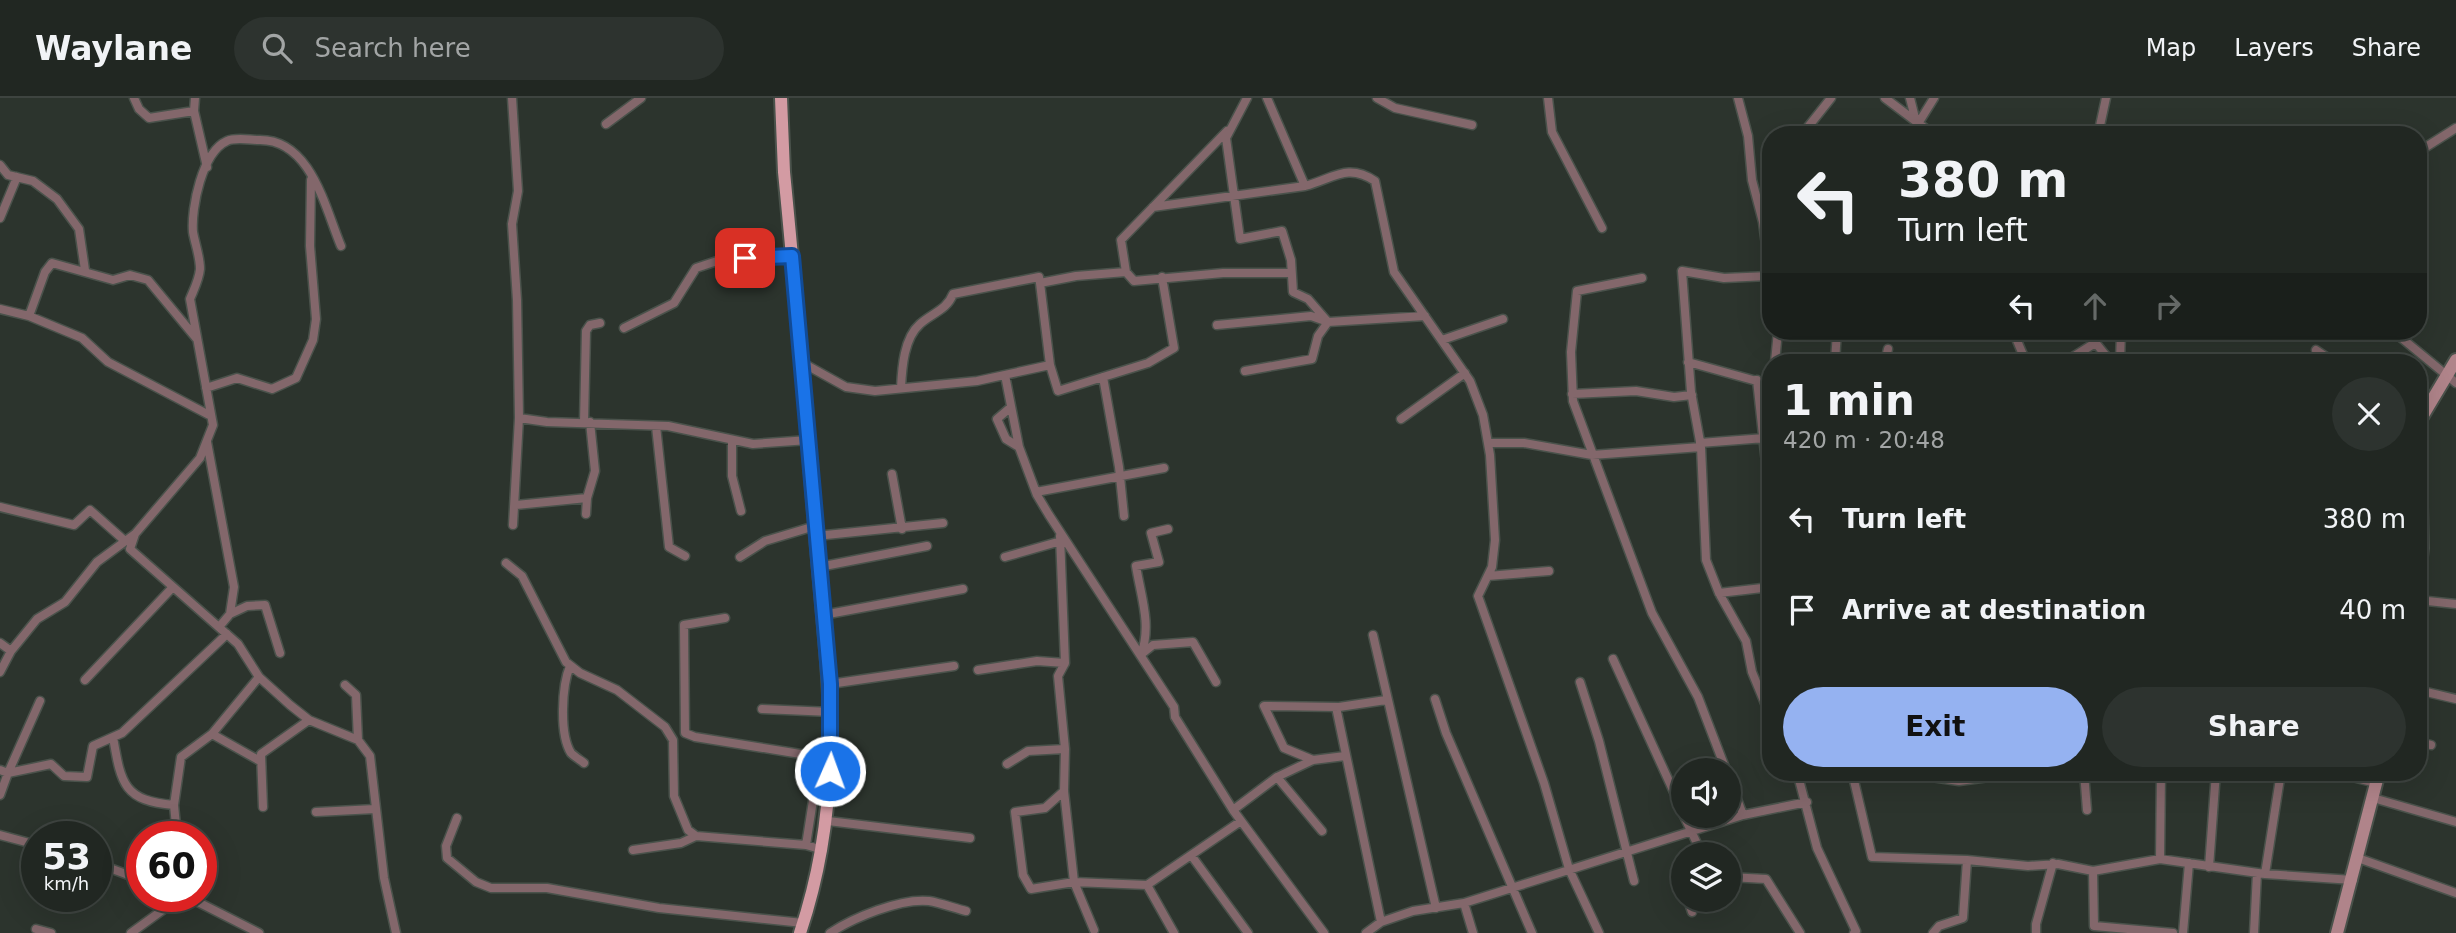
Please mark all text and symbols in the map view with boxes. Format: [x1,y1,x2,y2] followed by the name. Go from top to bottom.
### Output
[234,17,724,80] search box
[35,29,192,68] text: Waylane
[258,29,296,67] icon: search
[314,33,471,63] text: Search here
[2146,34,2196,62] text: Map
[2234,34,2314,62] text: Layers
[2352,34,2421,62] text: Share
[1898,152,2068,209] text: 380 m
[1783,154,1874,245] icon: left
[1898,211,2028,249] text: Turn left
[715,228,775,288] pin
[726,239,764,277] icon: arrive
[2003,287,2041,325] icon: left
[2076,287,2114,325] icon: ahead
[2149,287,2187,325] icon: right
[1783,376,1915,425] text: 1 min
[2332,377,2406,451] button: close
[1783,427,1945,453] text: 420 m · 20:48
[1783,500,1821,538] icon: left
[1842,504,1966,534] text: Turn left
[2323,504,2406,534] text: 380 m
[1783,591,1821,629] icon: arrive
[1842,595,2146,625] text: Arrive at destination
[2339,595,2406,625] text: 40 m
[1783,687,2088,767] button: Exit
[2102,687,2406,767] button: Share
[793,734,867,808] position arrow
[1671,758,1741,912] map controls
[1671,758,1741,828] button: sound
[126,821,217,912] speed limit sign: 60
[42,837,91,877] text: 53
[1671,842,1741,912] button: layers
[44,873,89,894] text: km/h

